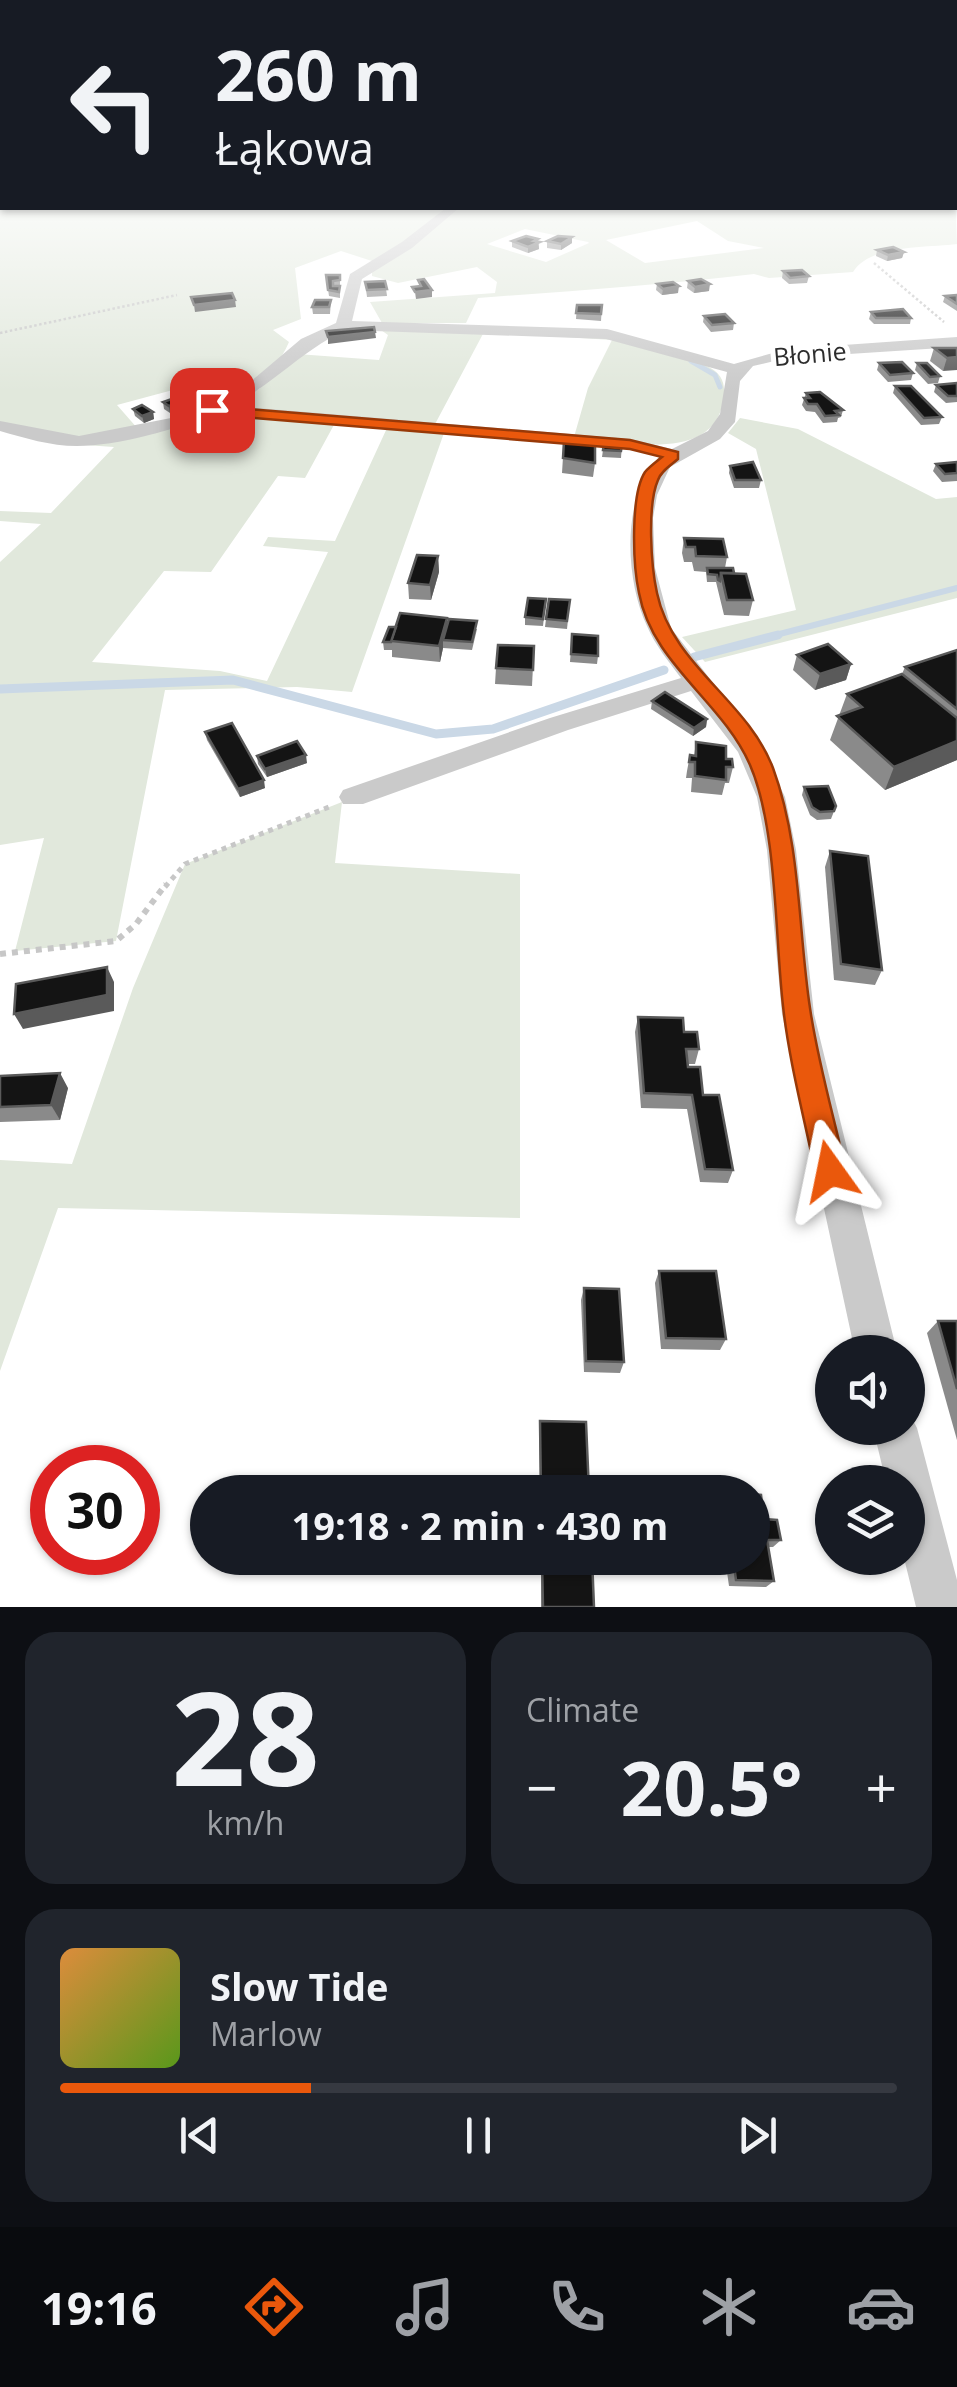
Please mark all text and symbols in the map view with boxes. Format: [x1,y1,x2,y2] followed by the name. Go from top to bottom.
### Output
[215,26,422,122] text: 260 m
[50,40,180,170] icon: left
[215,117,374,178] text: Łąkowa
[772,333,848,373] street label: Błonie
[170,368,255,453] pin
[185,383,240,438] icon: arrive
[778,1119,882,1223] position arrow
[815,1335,925,1575] map controls
[815,1335,925,1445] button: sound
[30,1445,160,1575] speed limit sign: 30
[815,1465,925,1575] button: layers
[292,1499,668,1551] text: 19:18 · 2 min · 430 m
[171,1647,320,1824] text: 28
[526,1688,639,1731] text: Climate
[620,1736,803,1838] text: 20.5°
[526,1749,557,1824] text: −
[866,1749,897,1824] text: +
[207,1801,284,1844] text: km/h
[210,1960,389,2012] text: Slow Tide
[210,2012,322,2055] text: Marlow
[172,2108,227,2163] icon: previous
[451,2108,506,2163] icon: pause
[730,2108,785,2163] icon: next
[239,2272,309,2342] icon: directions
[390,2272,460,2342] icon: music
[542,2272,612,2342] icon: phone
[694,2272,764,2342] icon: climate
[846,2272,916,2342] icon: car
[41,2277,157,2338] text: 19:16

